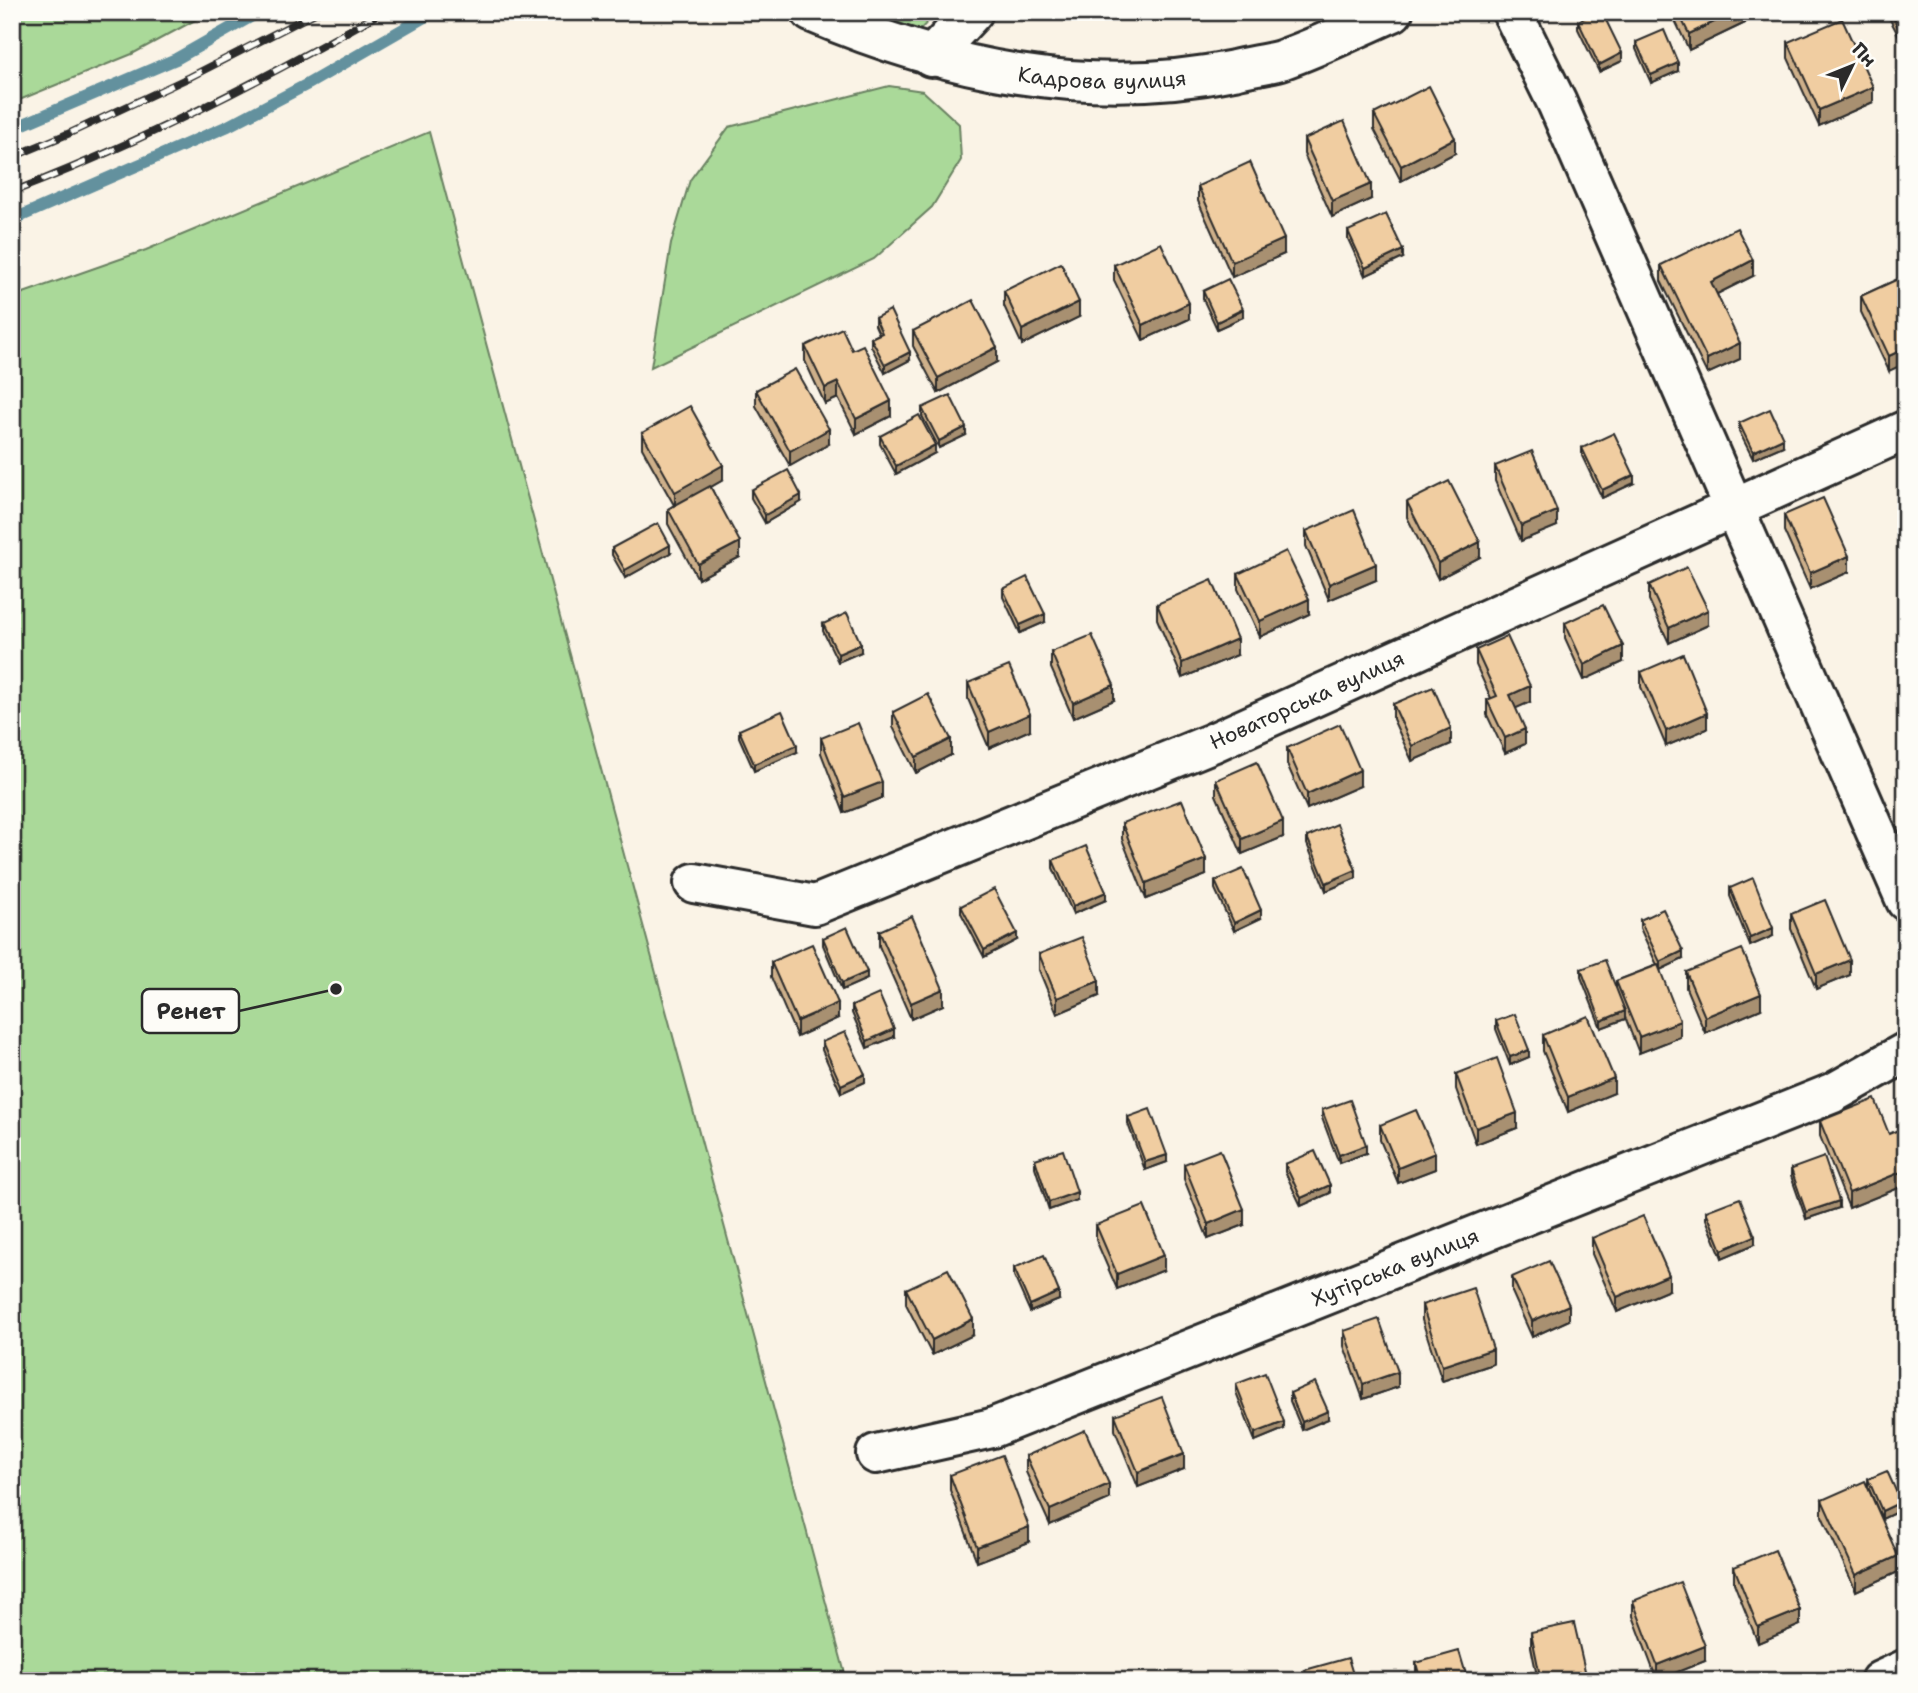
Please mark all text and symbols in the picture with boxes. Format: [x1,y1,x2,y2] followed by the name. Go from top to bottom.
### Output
[1816,32,1886,102] north arrow
[1846,37,1882,72] text: Пн
[1016,60,1188,96] street label: Кадрова вулиця
[1205,644,1409,756] street label: Новаторська вулиця
[142,989,239,1033] callout: Ренет
[157,996,226,1026] text: Ренет
[1308,1221,1483,1313] street label: Хутірська вулиця

